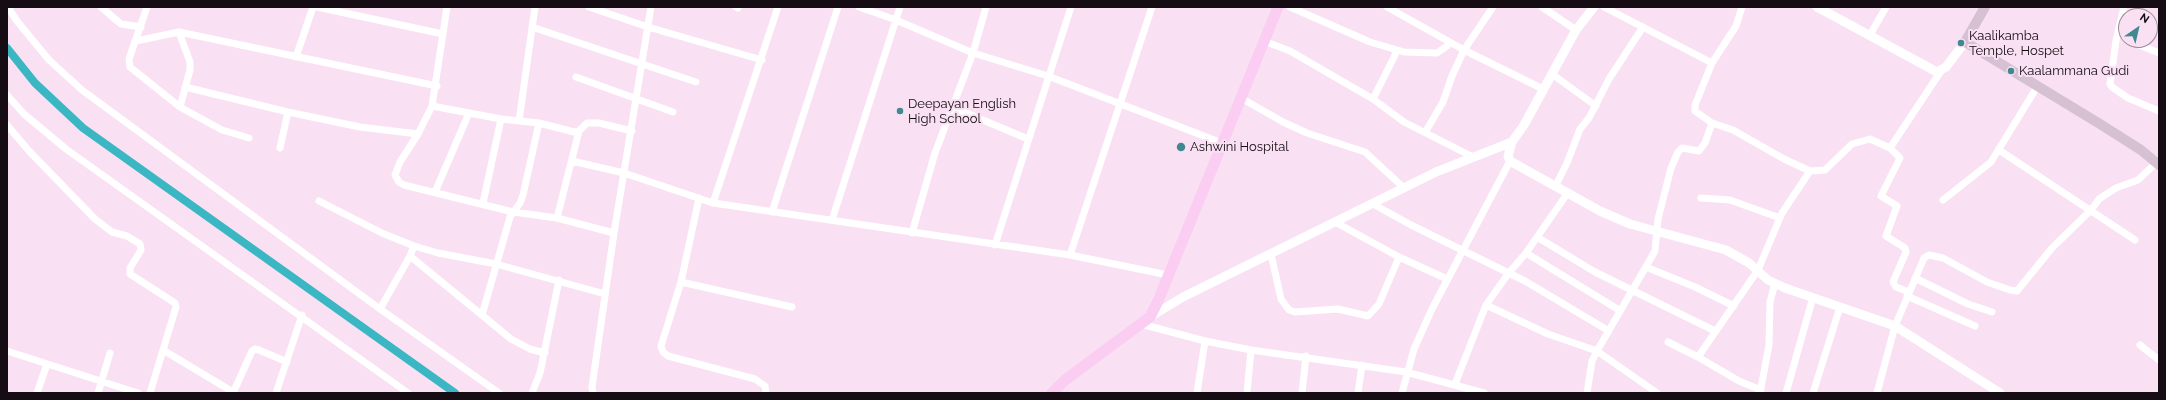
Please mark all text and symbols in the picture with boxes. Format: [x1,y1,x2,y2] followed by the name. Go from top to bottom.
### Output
[2118,8,2158,48] north arrow
[2137,11,2152,26] text: N
[1969,28,2064,59] place label: Kaalikamba Temple, Hospet
[1956,38,1966,48] marker: Kaalikamba Temple, Hospet
[2019,63,2129,79] place label: Kaalammana Gudi
[2006,66,2016,76] marker: Kaalammana Gudi
[908,96,1016,127] place label: Deepayan English High School
[895,106,905,116] marker: Deepayan English High School
[1190,139,1289,155] place label: Ashwini Hospital
[1175,141,1187,153] marker: Ashwini Hospital

